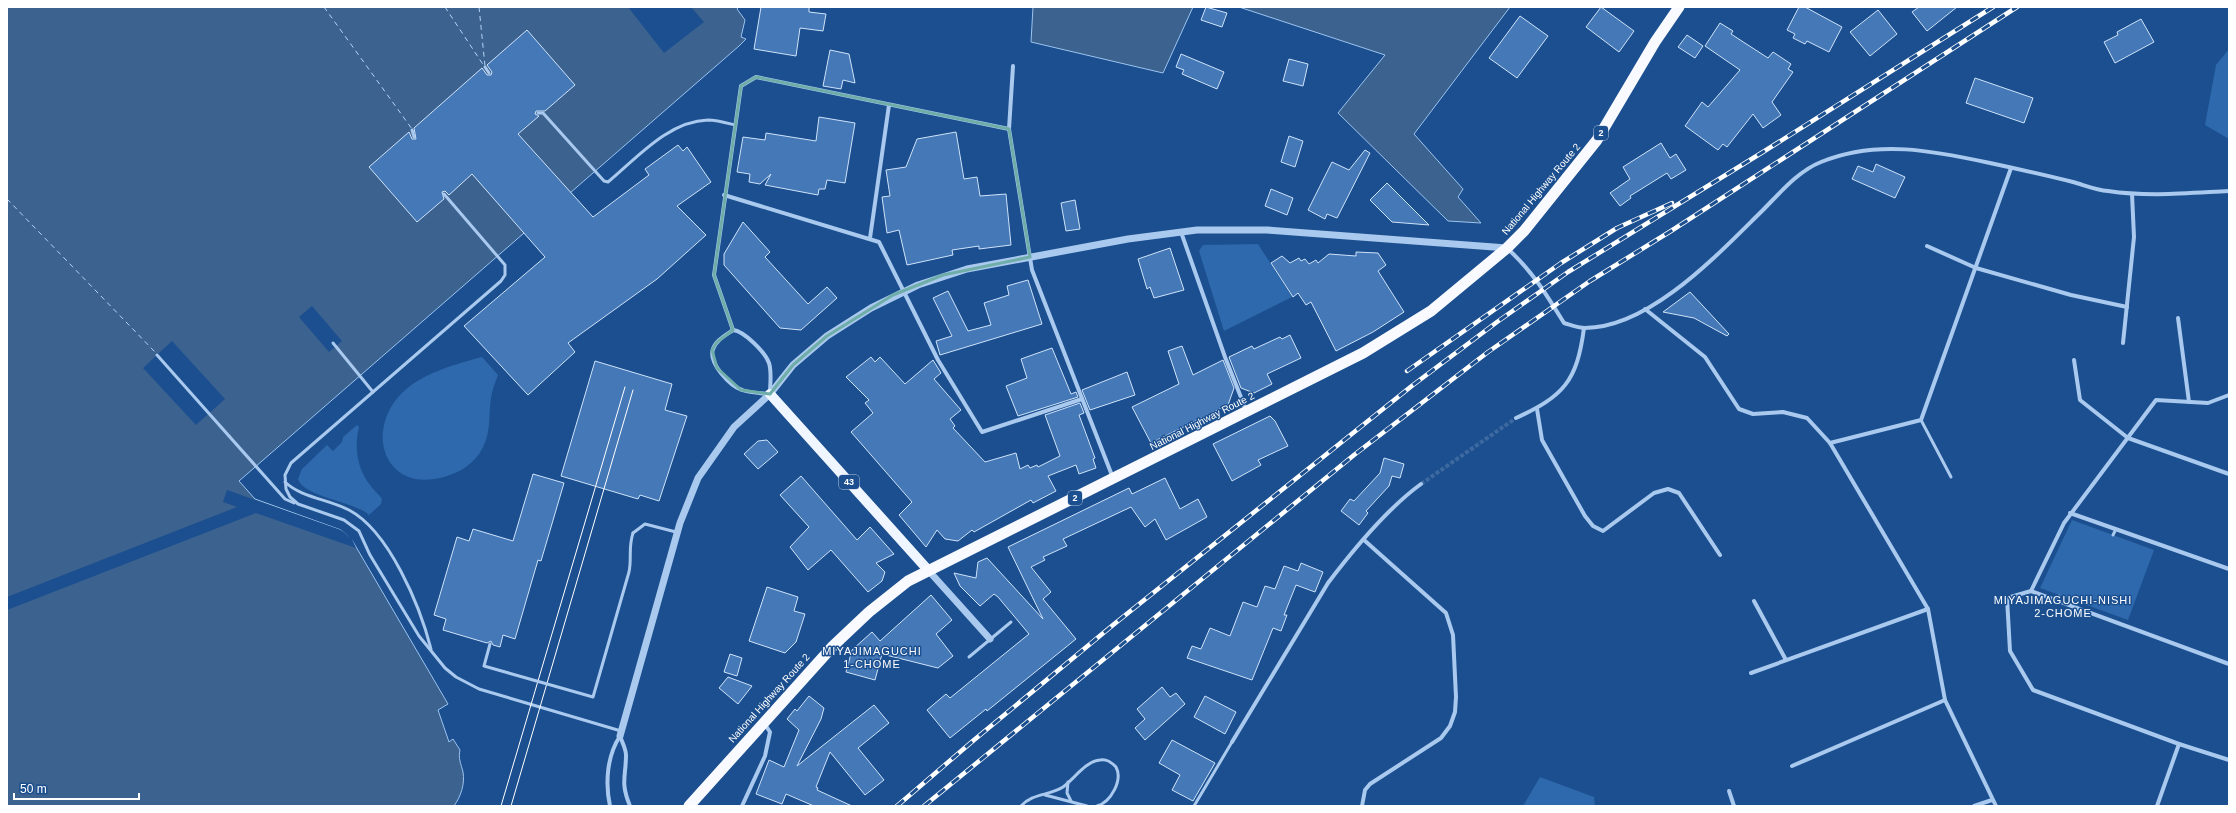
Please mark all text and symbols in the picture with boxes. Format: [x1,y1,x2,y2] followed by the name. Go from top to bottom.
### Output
[1594,126,1608,140] road number: 2
[1500,141,1583,237] street label: National Highway Route 2
[1148,390,1256,452] street label: National Highway Route 2
[839,475,859,489] road number: 43
[1068,491,1082,505] road number: 2
[1994,594,2132,619] district label: MIYAJIMAGUCHI-NISHI 2-CHOME
[822,645,922,670] district label: MIYAJIMAGUCHI 1-CHOME
[726,651,812,745] street label: National Highway Route 2
[14,775,139,801] scale bar
[20,782,47,796] text: 50 m

